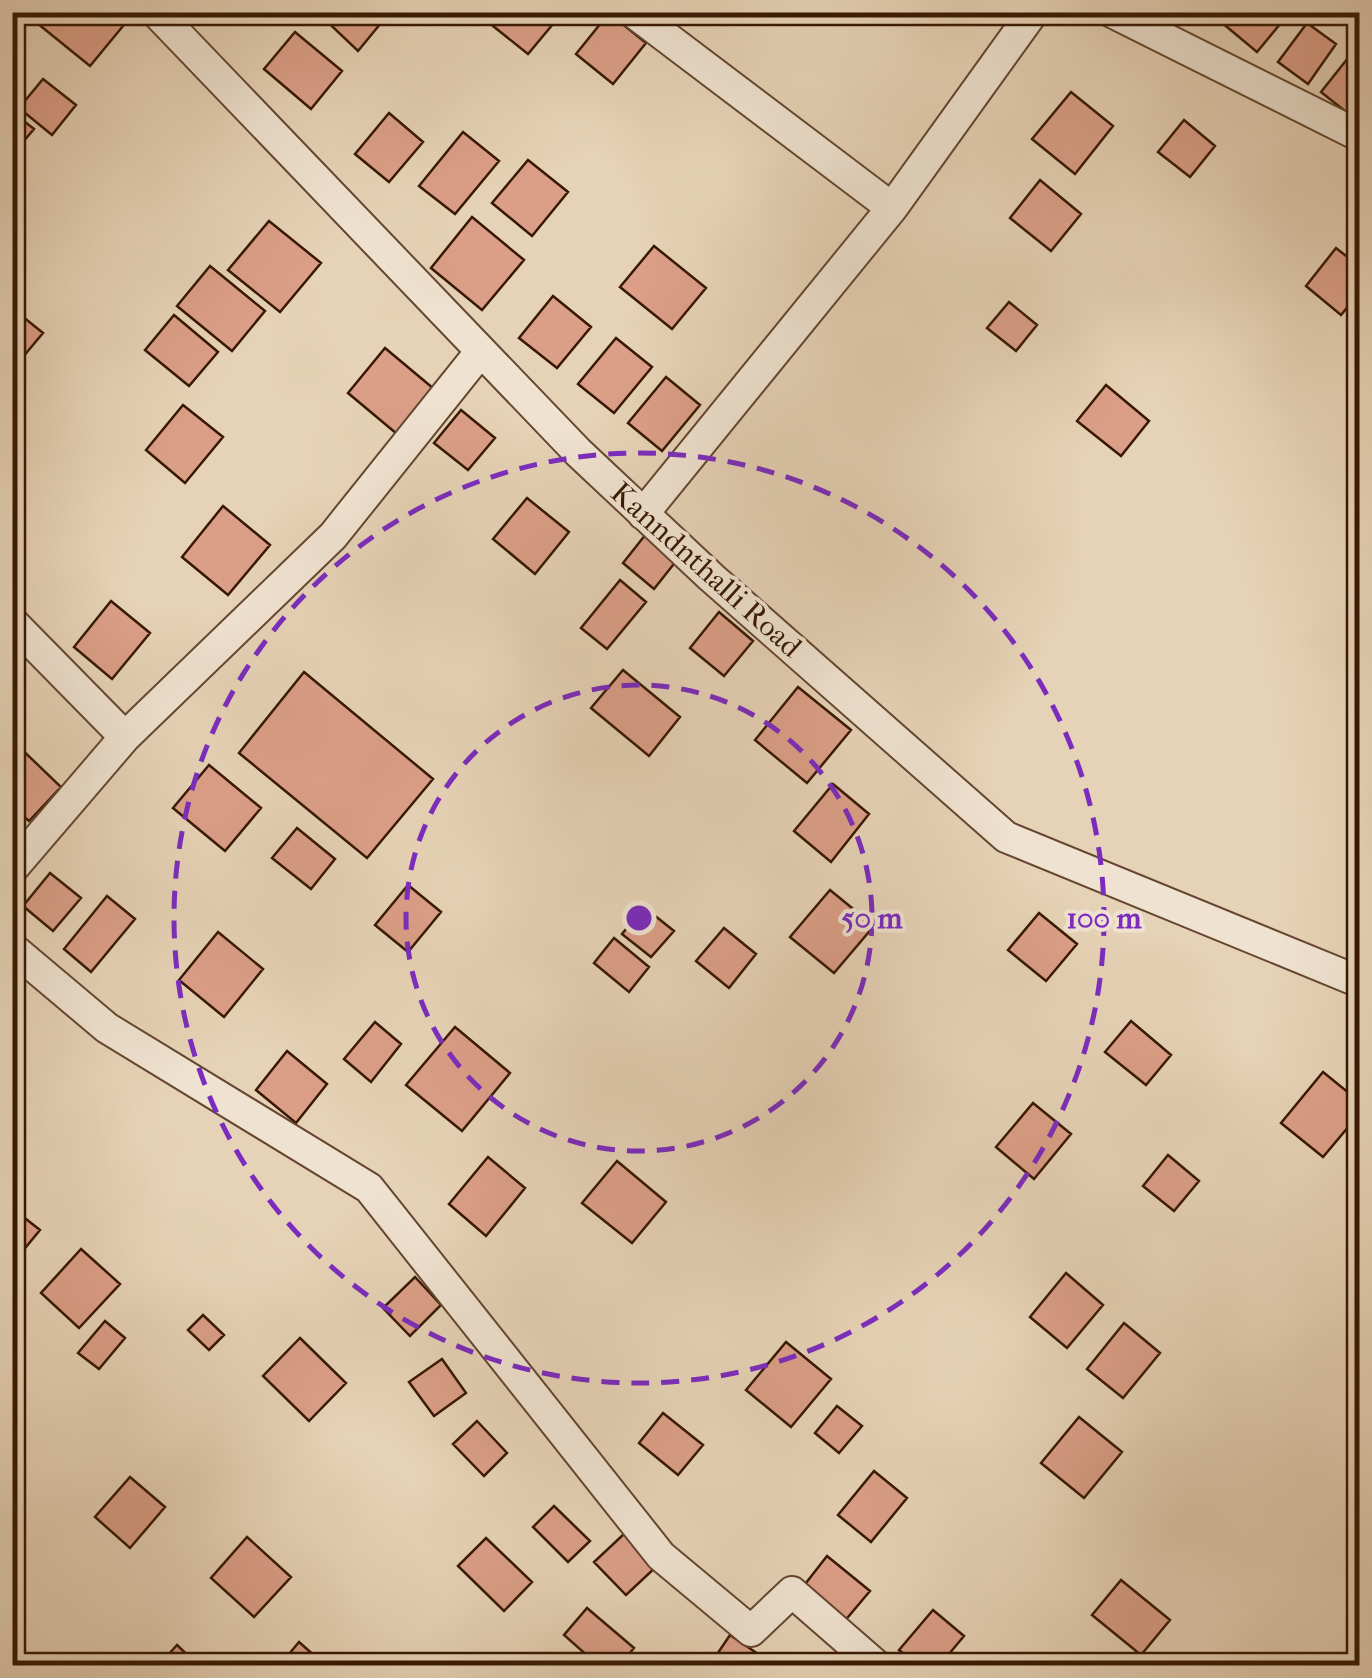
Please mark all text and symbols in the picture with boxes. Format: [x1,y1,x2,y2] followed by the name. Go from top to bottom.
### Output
[603,475,809,665] street label: Kanndnthalli Road
[621,900,657,936] centre of rings
[842,901,903,936] text: 50 m
[1066,901,1143,936] text: 100 m

